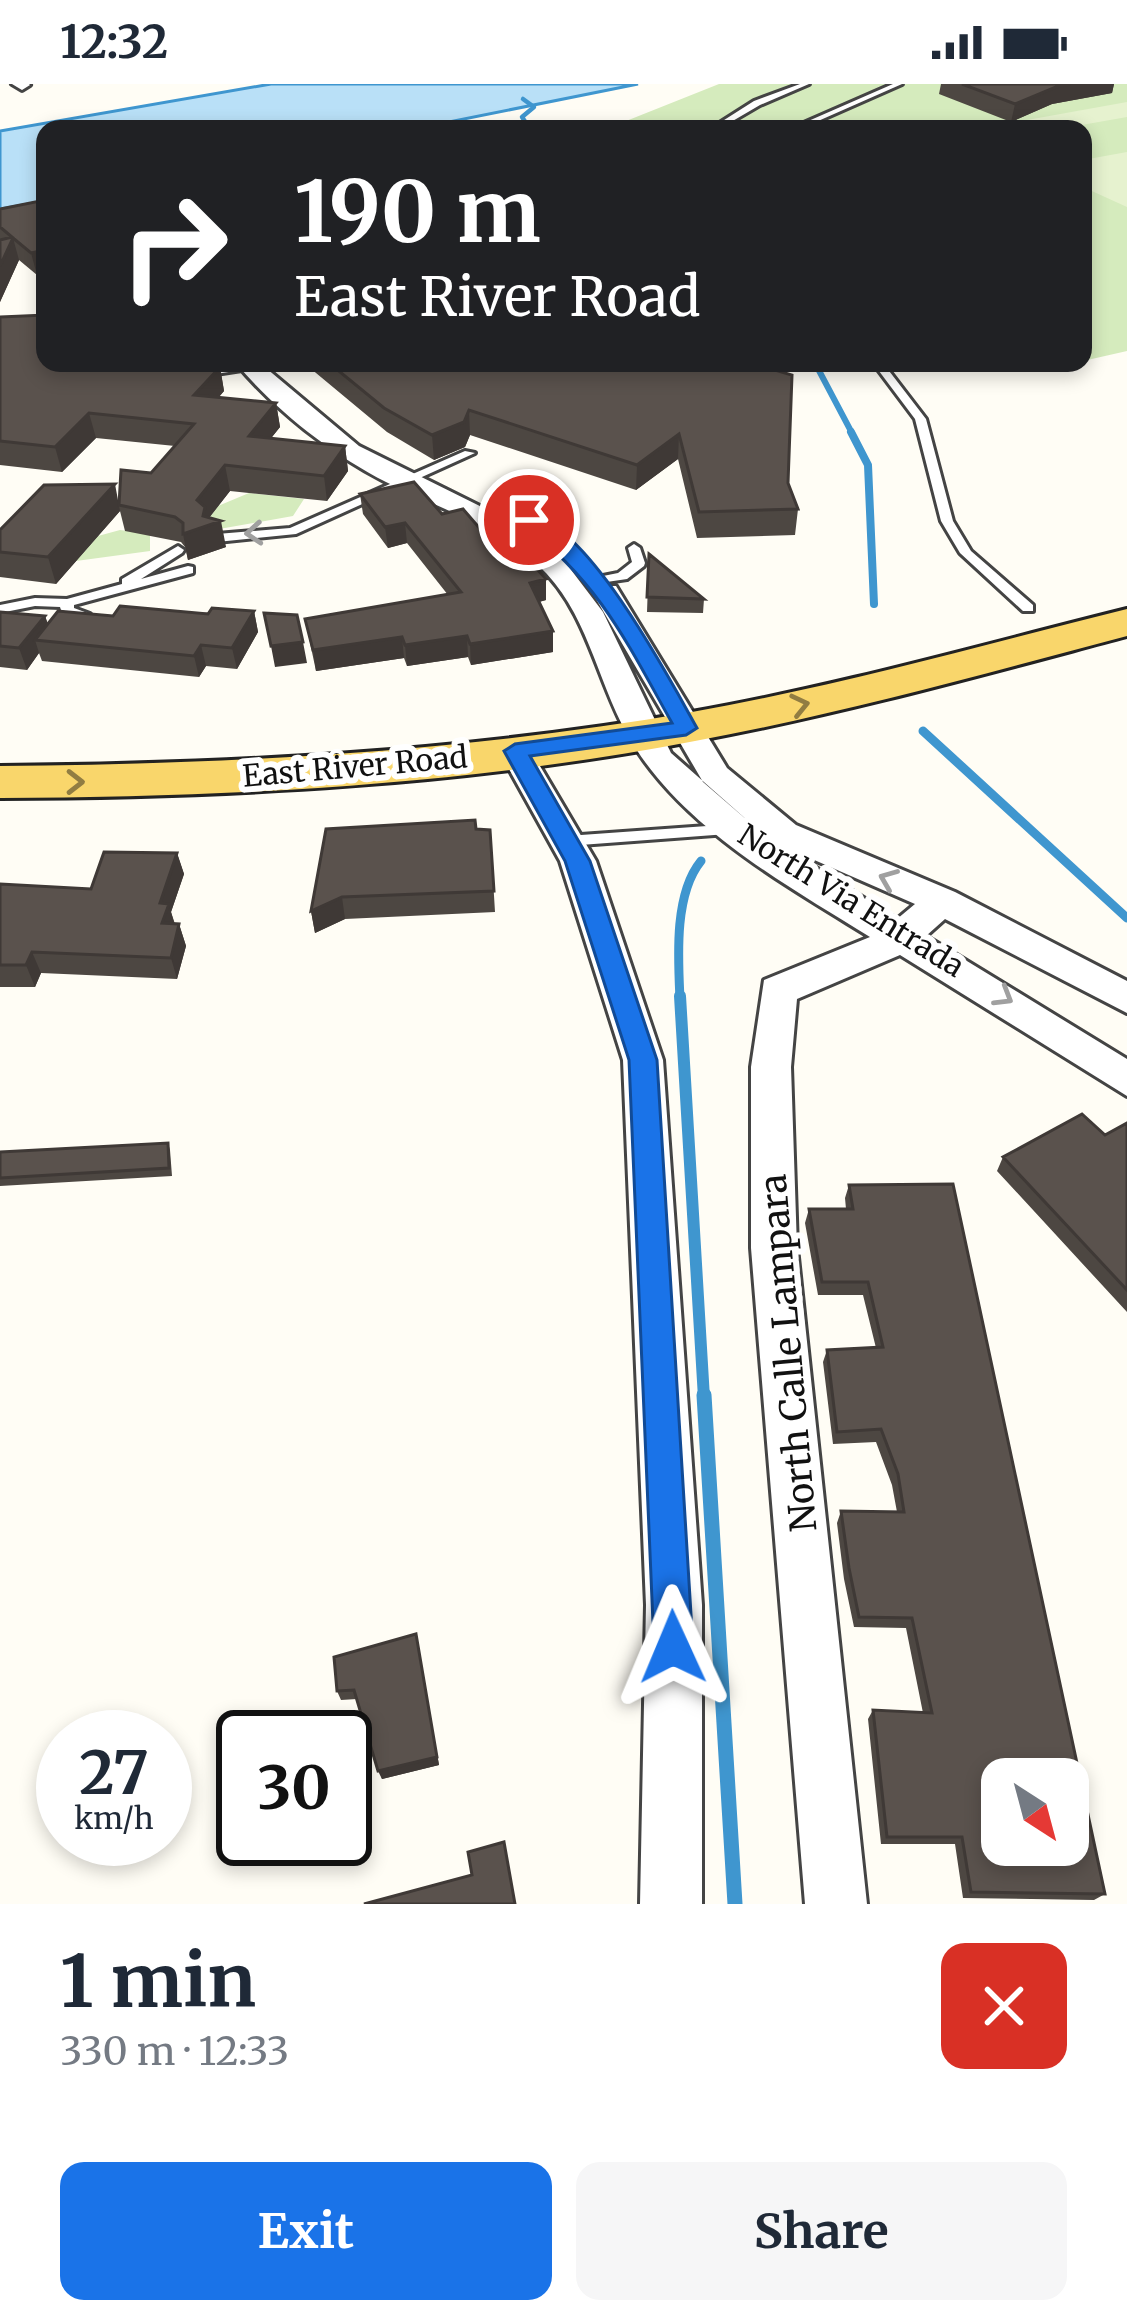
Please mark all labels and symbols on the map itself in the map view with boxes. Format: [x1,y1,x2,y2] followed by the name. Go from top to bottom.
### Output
[478,469,580,571] pin
[244,520,263,546] one-way arrow
[790,694,810,719] one-way arrow
[241,737,469,795] street label: East River Road
[67,769,85,795] one-way arrow
[732,815,971,985] street label: North Via Entrada
[878,869,899,894] one-way arrow
[991,982,1013,1005] one-way arrow
[750,1172,827,1533] street label: North Calle Lampara
[610,1584,736,1710] position arrow
[216,1710,372,1866] speed limit sign: 30
[981,1758,1089,1866] north arrow

